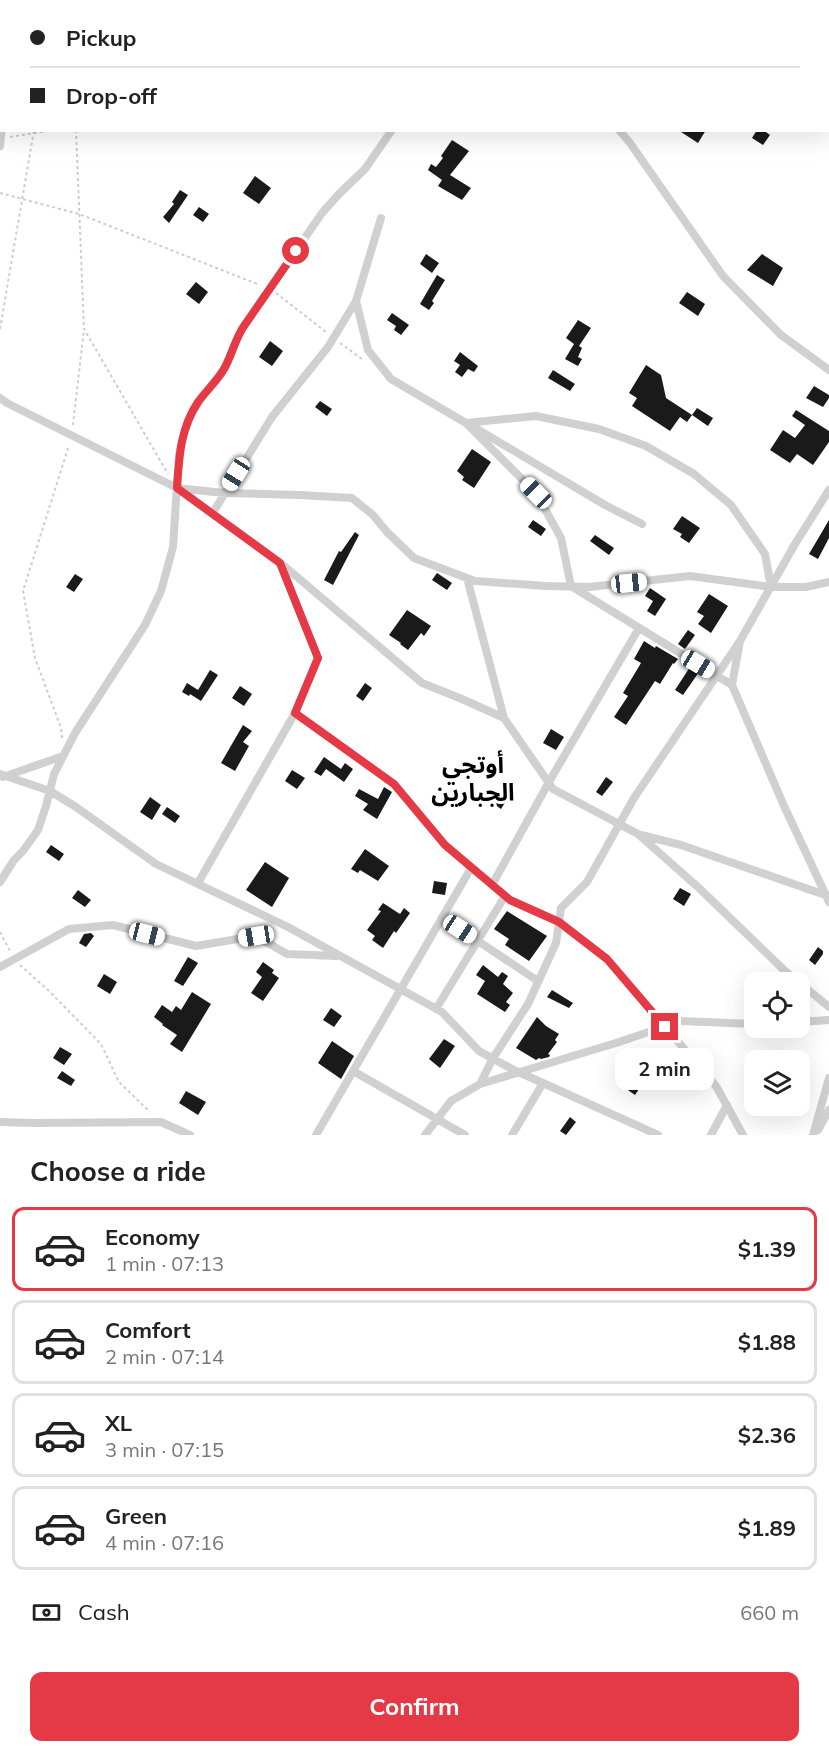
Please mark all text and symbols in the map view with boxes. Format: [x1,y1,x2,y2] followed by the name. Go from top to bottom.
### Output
[66,24,136,52] text: Pickup
[66,82,157,110] text: Drop-off
[282,237,309,264] route start
[219,454,253,494] car
[517,474,555,512] car
[610,572,648,594] car
[678,647,718,681] car
[431,749,515,807] district label: أوتجي الجبارين
[440,912,480,946] car
[127,921,167,947] car
[237,924,275,948] car
[744,972,810,1116] map controls
[744,972,810,1038] button: locate
[651,1013,678,1040] route end
[616,1048,714,1090] callout: 2 min
[744,1050,810,1116] button: layers
[638,1056,691,1081] text: 2 min
[30,1154,206,1188] text: Choose a ride
[33,1222,87,1276] icon: car
[105,1223,200,1251] text: Economy
[738,1235,796,1263] text: $1.39
[105,1251,224,1276] text: 1 min · 07:13
[33,1315,87,1369] icon: car
[105,1316,191,1344] text: Comfort
[738,1328,796,1356] text: $1.88
[105,1344,224,1369] text: 2 min · 07:14
[33,1408,87,1462] icon: car
[105,1409,132,1437] text: XL
[738,1421,796,1449] text: $2.36
[105,1437,224,1462] text: 3 min · 07:15
[33,1501,87,1555] icon: car
[105,1502,167,1530] text: Green
[738,1514,796,1542] text: $1.89
[105,1530,224,1555] text: 4 min · 07:16
[30,1596,63,1629] icon: cash
[78,1598,130,1626] text: Cash
[740,1600,799,1625] text: 660 m
[30,1672,799,1741] button: Confirm

